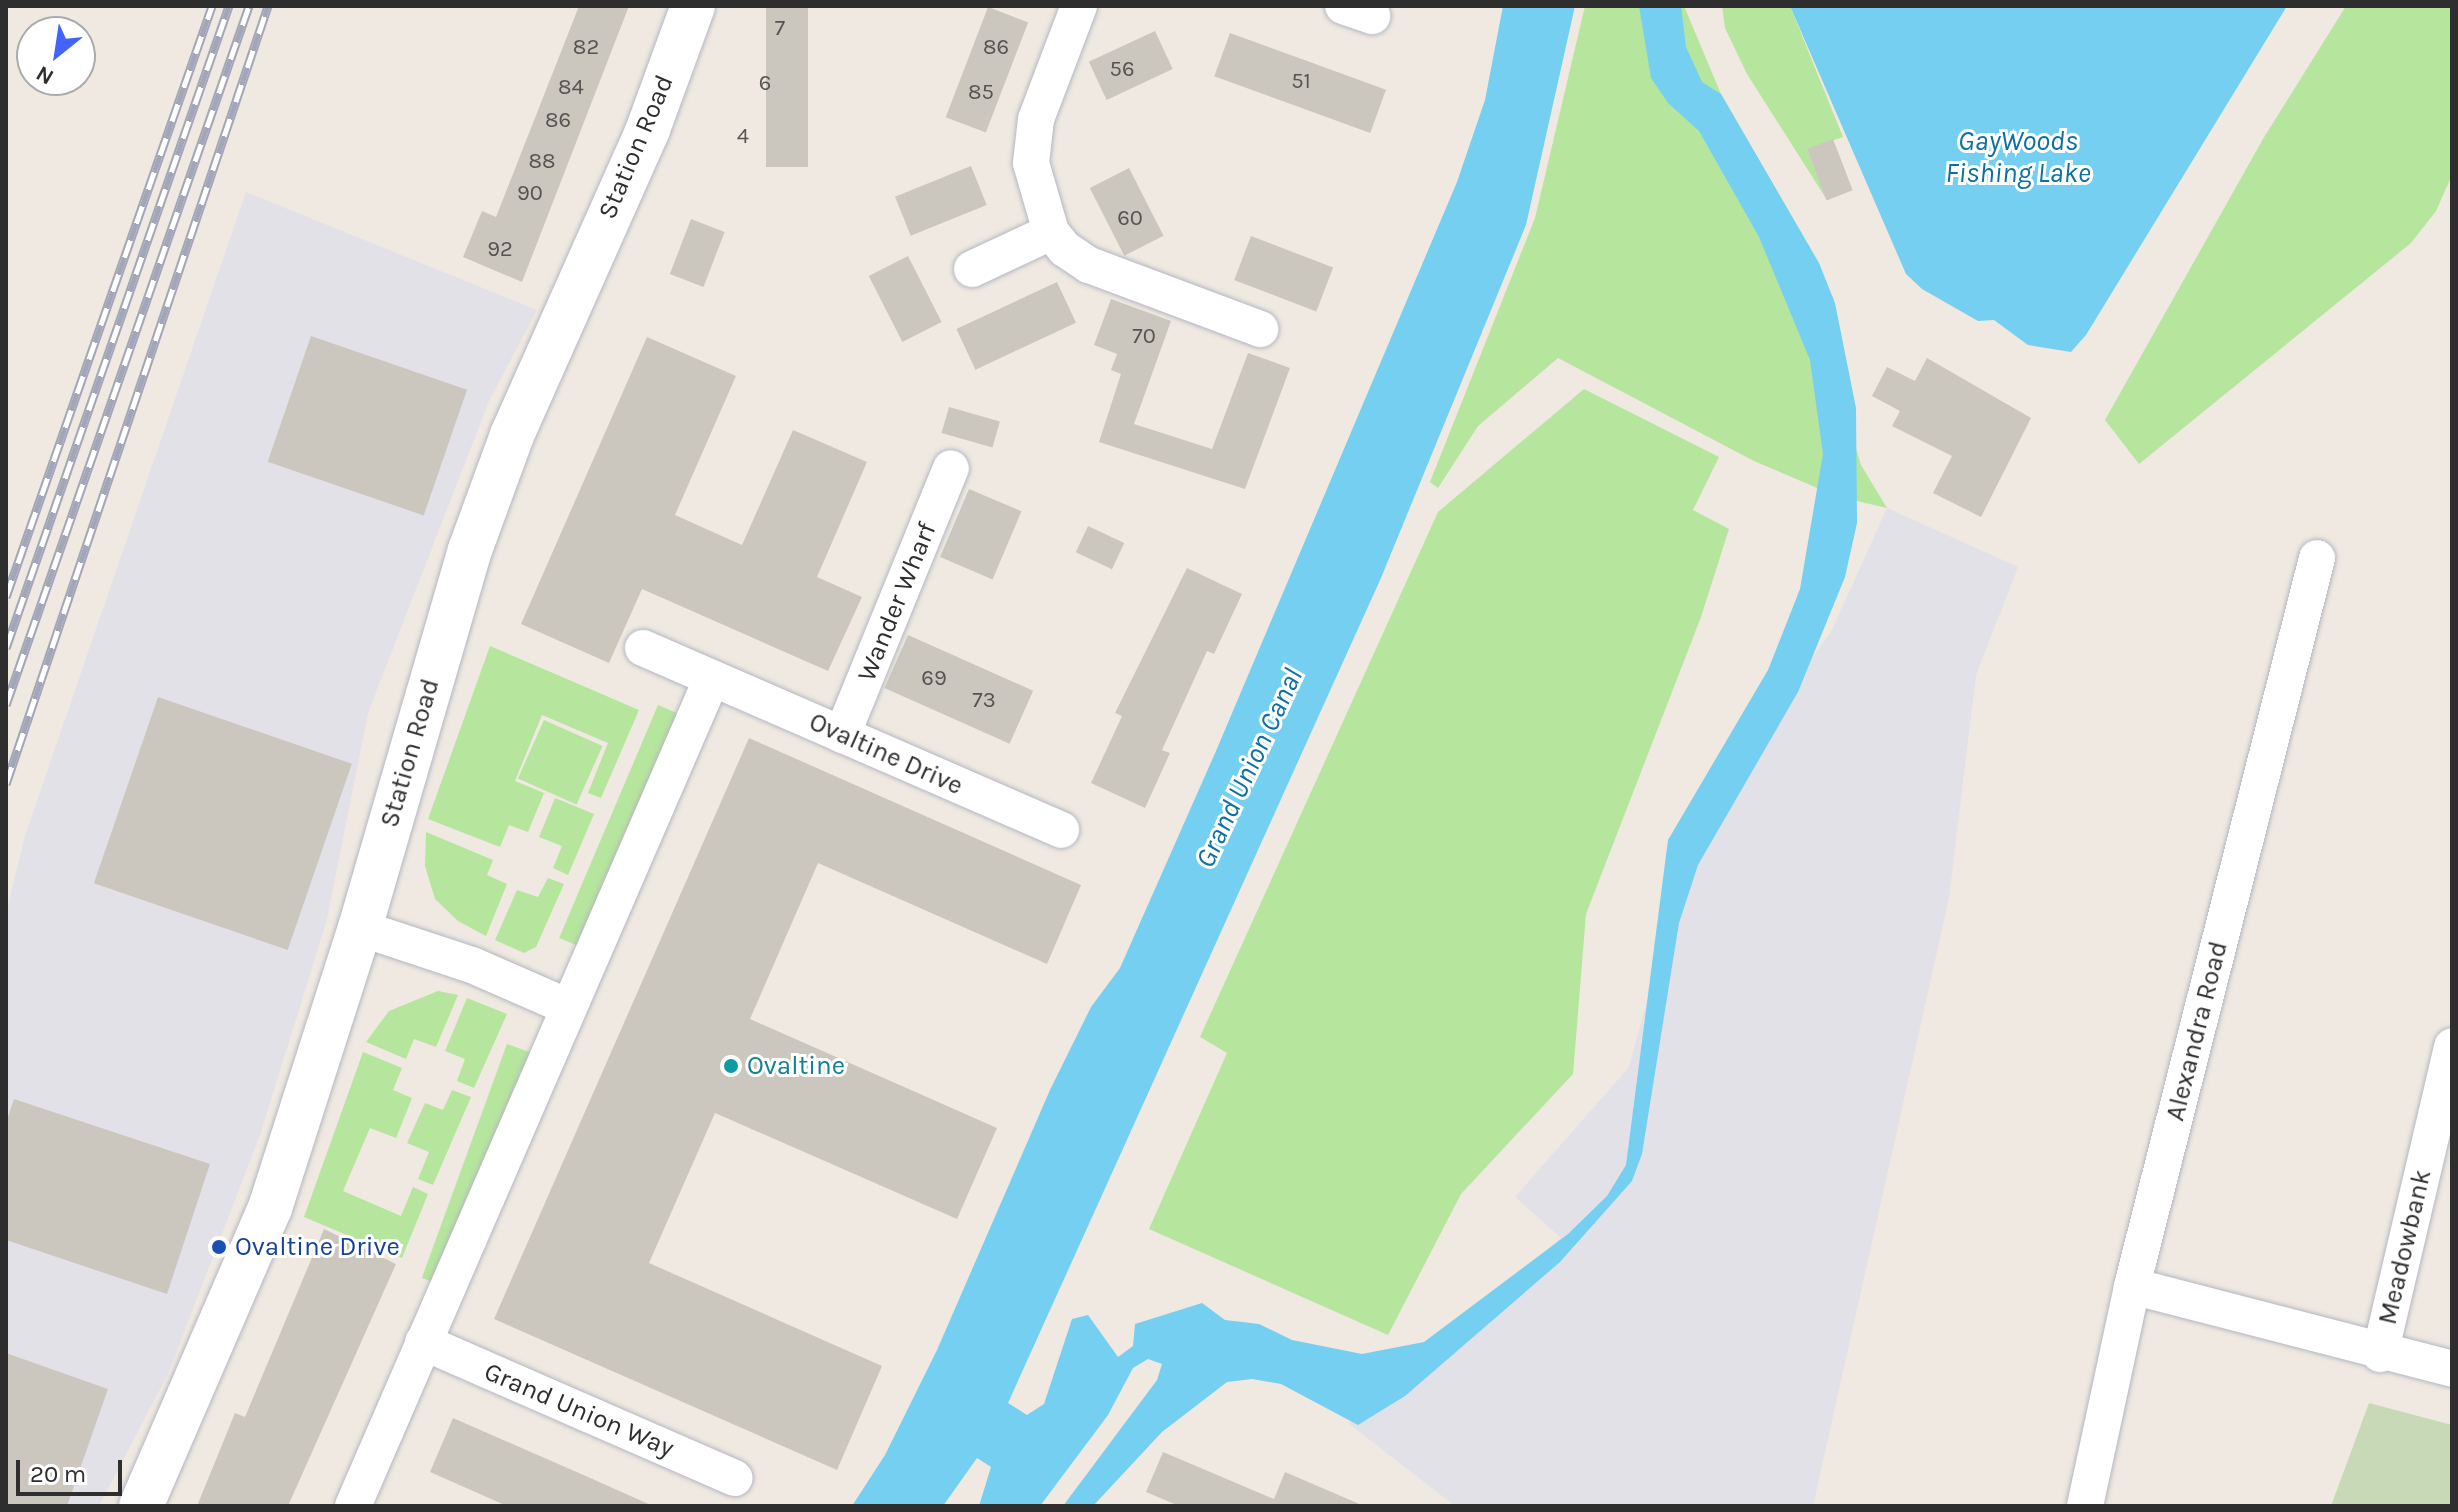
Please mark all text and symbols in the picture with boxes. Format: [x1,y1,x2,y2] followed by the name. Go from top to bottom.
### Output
[16,16,96,96] north arrow
[775,16,785,42] house number: 7
[573,35,599,61] house number: 82
[983,35,1009,61] house number: 86
[1109,57,1135,83] house number: 56
[32,60,58,90] text: N
[1291,69,1311,95] house number: 51
[592,70,680,224] street label: Station Road
[759,71,771,97] house number: 6
[558,75,584,101] house number: 84
[968,80,994,106] house number: 85
[545,108,571,134] house number: 86
[737,124,749,150] house number: 4
[1945,124,2091,190] water label: GayWoods Fishing Lake
[528,149,556,175] house number: 88
[517,181,543,207] house number: 90
[1117,206,1143,232] house number: 60
[487,237,513,263] house number: 92
[1132,324,1156,350] house number: 70
[851,518,943,686] street label: Wander Wharf
[1188,663,1310,873] water label: Grand Union Canal
[921,666,947,692] house number: 69
[374,675,446,831] street label: Station Road
[972,688,996,714] house number: 73
[804,706,968,802] street label: Ovaltine Drive
[2160,938,2234,1124] street label: Alexandra Road
[747,1050,845,1082] place label: Ovaltine
[722,1057,740,1075] marker: Ovaltine
[2372,1166,2438,1328] street label: Meadowbank
[235,1231,400,1263] place label: Ovaltine Drive
[210,1238,228,1256] marker: Ovaltine Drive
[479,1356,679,1464] street label: Grand Union Way
[20,1444,126,1494] scale bar
[30,1460,86,1488] text: 20 m

